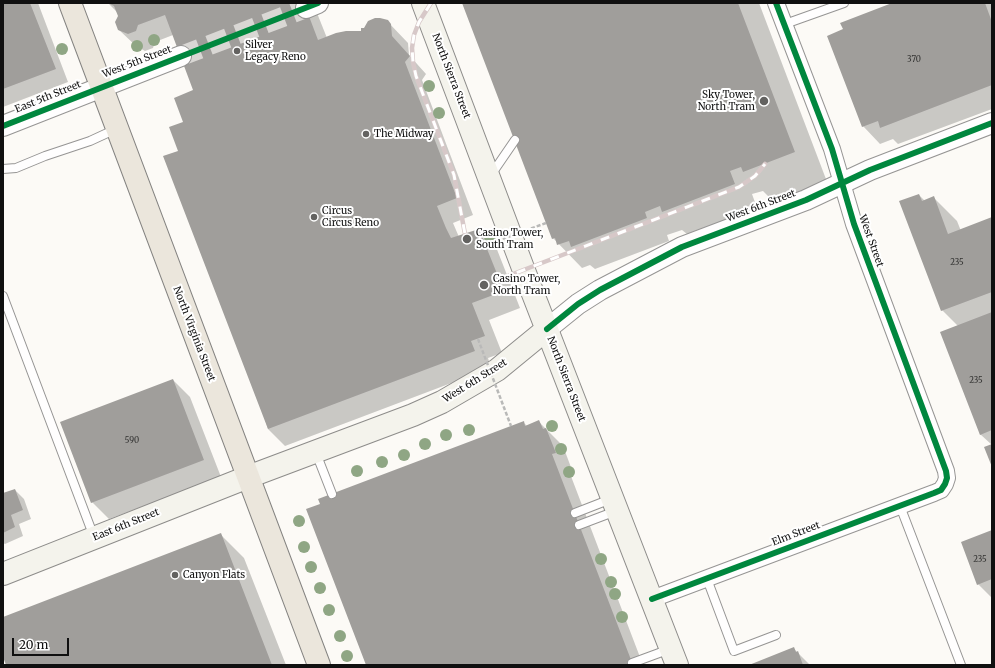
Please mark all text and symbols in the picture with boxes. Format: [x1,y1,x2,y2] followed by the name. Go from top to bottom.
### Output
[429,32,473,120] street label: North Sierra Street
[245,39,306,62] place label: Silver Legacy Reno
[101,43,173,81] street label: West 5th Street
[232,46,242,56] marker: Silver Legacy Reno
[907,55,921,65] house number: 370
[13,78,83,116] street label: East 5th Street
[698,89,755,112] place label: Sky Tower, North Tram
[758,95,770,107] marker: Sky Tower, North Tram
[374,128,434,140] place label: The Midway
[361,129,371,139] marker: The Midway
[725,187,797,225] street label: West 6th Street
[322,205,379,228] place label: Circus Circus Reno
[309,212,319,222] marker: Circus Circus Reno
[856,213,886,269] street label: West Street
[476,227,543,250] place label: Casino Tower, South Tram
[461,233,473,245] marker: Casino Tower, South Tram
[950,258,964,268] house number: 235
[493,273,560,296] place label: Casino Tower, North Tram
[478,279,490,291] marker: Casino Tower, North Tram
[170,285,218,383] street label: North Virginia Street
[544,335,588,423] street label: North Sierra Street
[441,356,509,406] street label: West 6th Street
[969,376,983,386] house number: 235
[125,436,139,446] house number: 590
[91,506,161,544] street label: East 6th Street
[770,519,822,549] street label: Elm Street
[973,555,987,565] house number: 235
[183,569,245,581] place label: Canyon Flats
[170,570,180,580] marker: Canyon Flats
[14,630,71,656] scale bar
[19,637,48,652] text: 20 m

